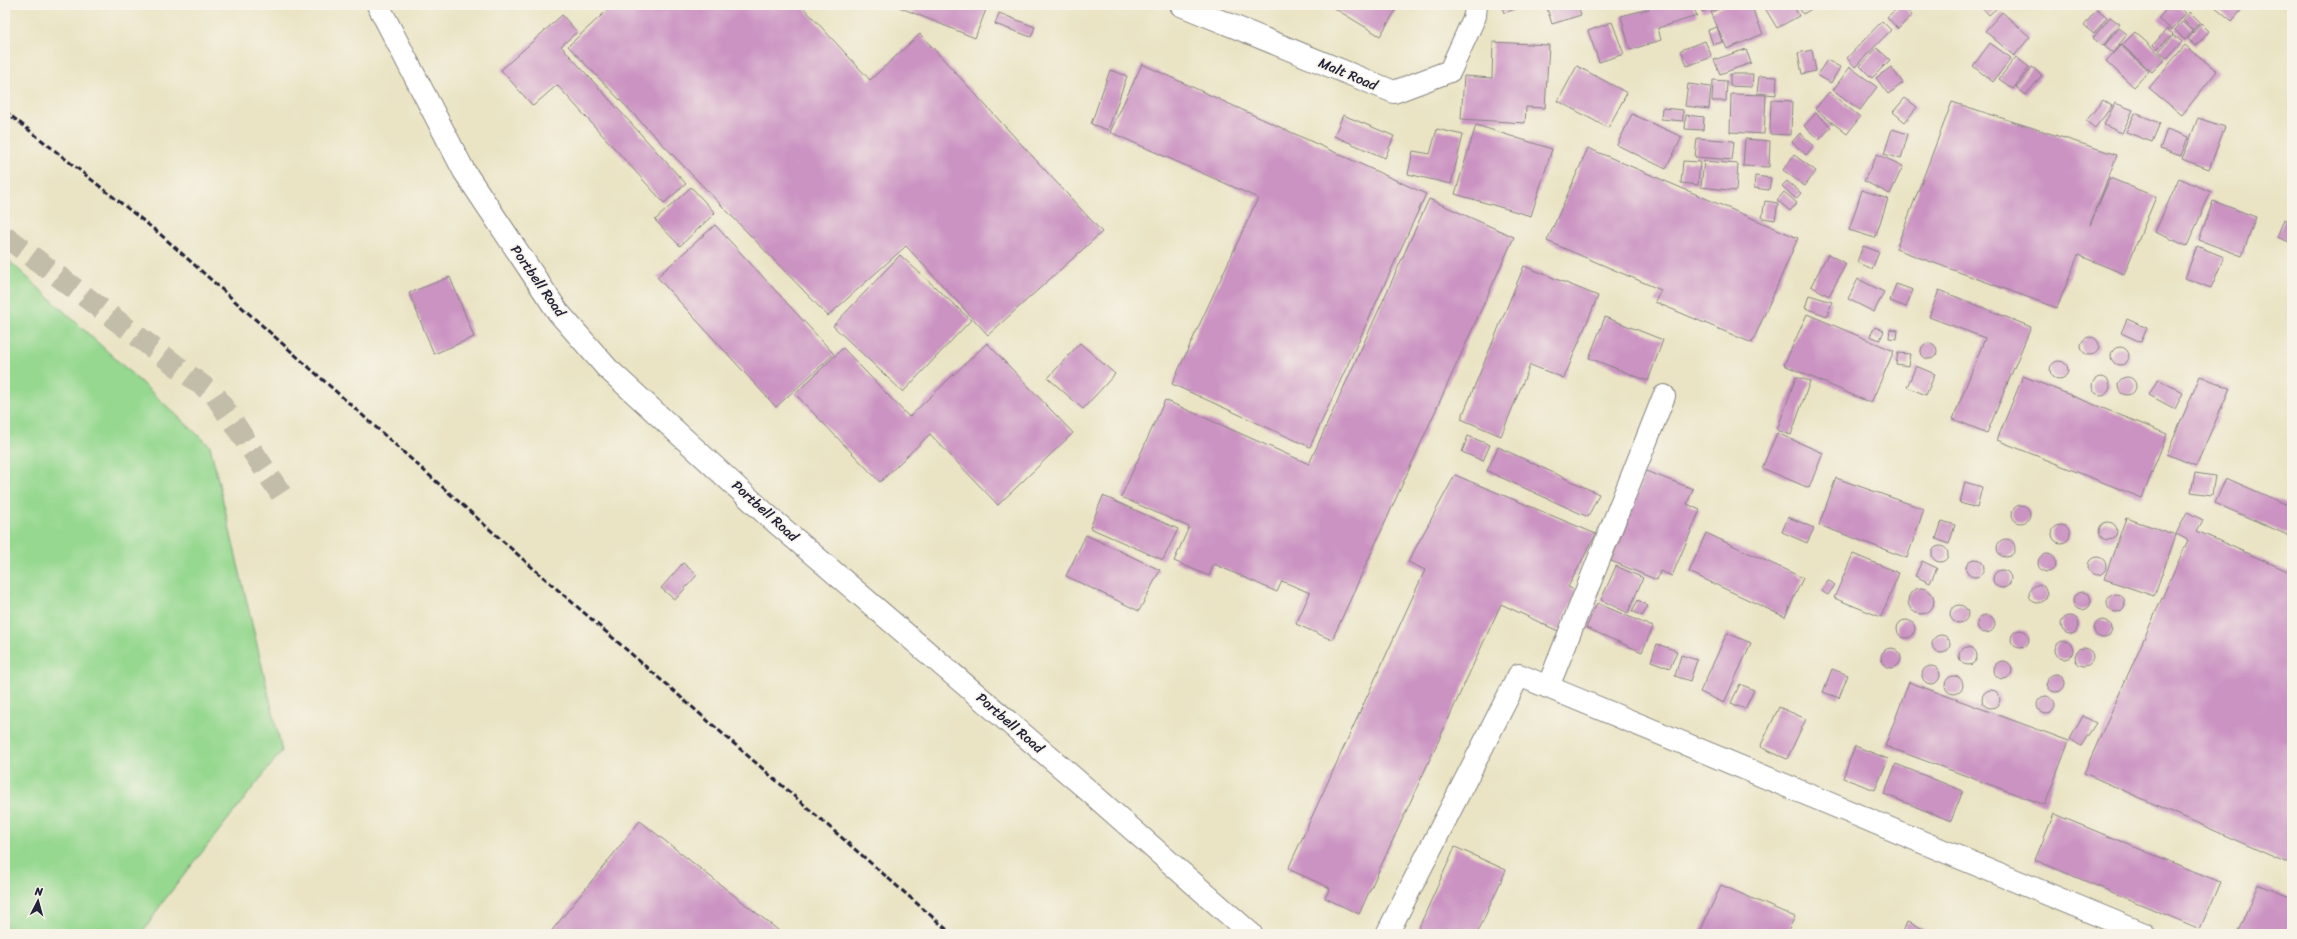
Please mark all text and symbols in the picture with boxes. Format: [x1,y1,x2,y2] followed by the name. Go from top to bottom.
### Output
[1314,50,1383,98] street label: Malt Road
[504,240,573,324] street label: Portbell Road
[726,474,806,549] street label: Portbell Road
[970,686,1051,761] street label: Portbell Road
[18,881,58,921] north arrow
[33,882,44,901] text: N

